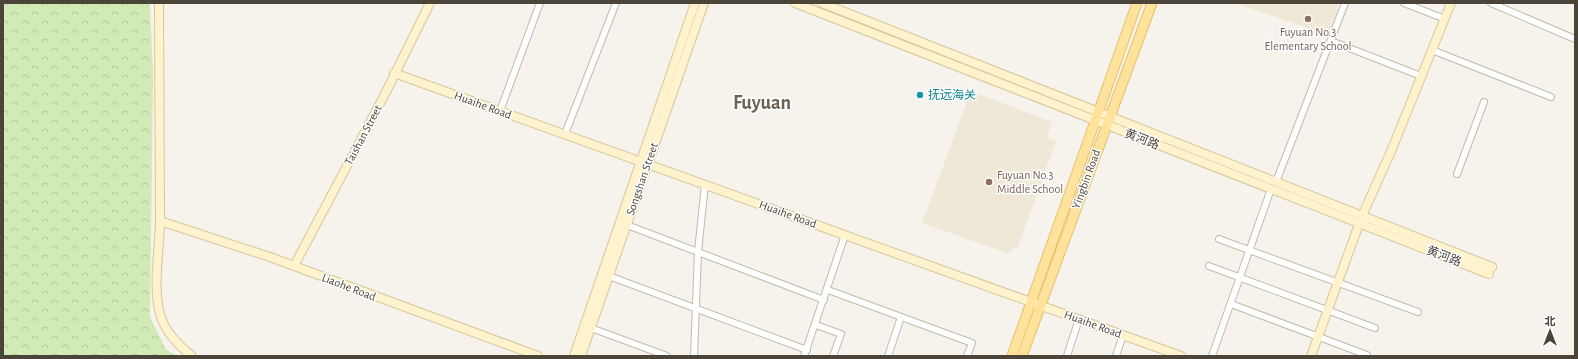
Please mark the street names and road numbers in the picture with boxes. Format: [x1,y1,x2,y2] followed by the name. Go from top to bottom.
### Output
[453,89,513,121] street label: Huaihe Road
[342,103,384,167] street label: Taishan Street
[1123,126,1161,151] street label: 黄河路
[624,141,660,217] street label: Songshan Street
[1070,148,1102,210] street label: Yingbin Road
[758,198,818,230] street label: Huaihe Road
[1425,243,1463,268] street label: 黄河路
[320,271,378,303] street label: Liaohe Road
[1063,308,1123,340] street label: Huaihe Road

